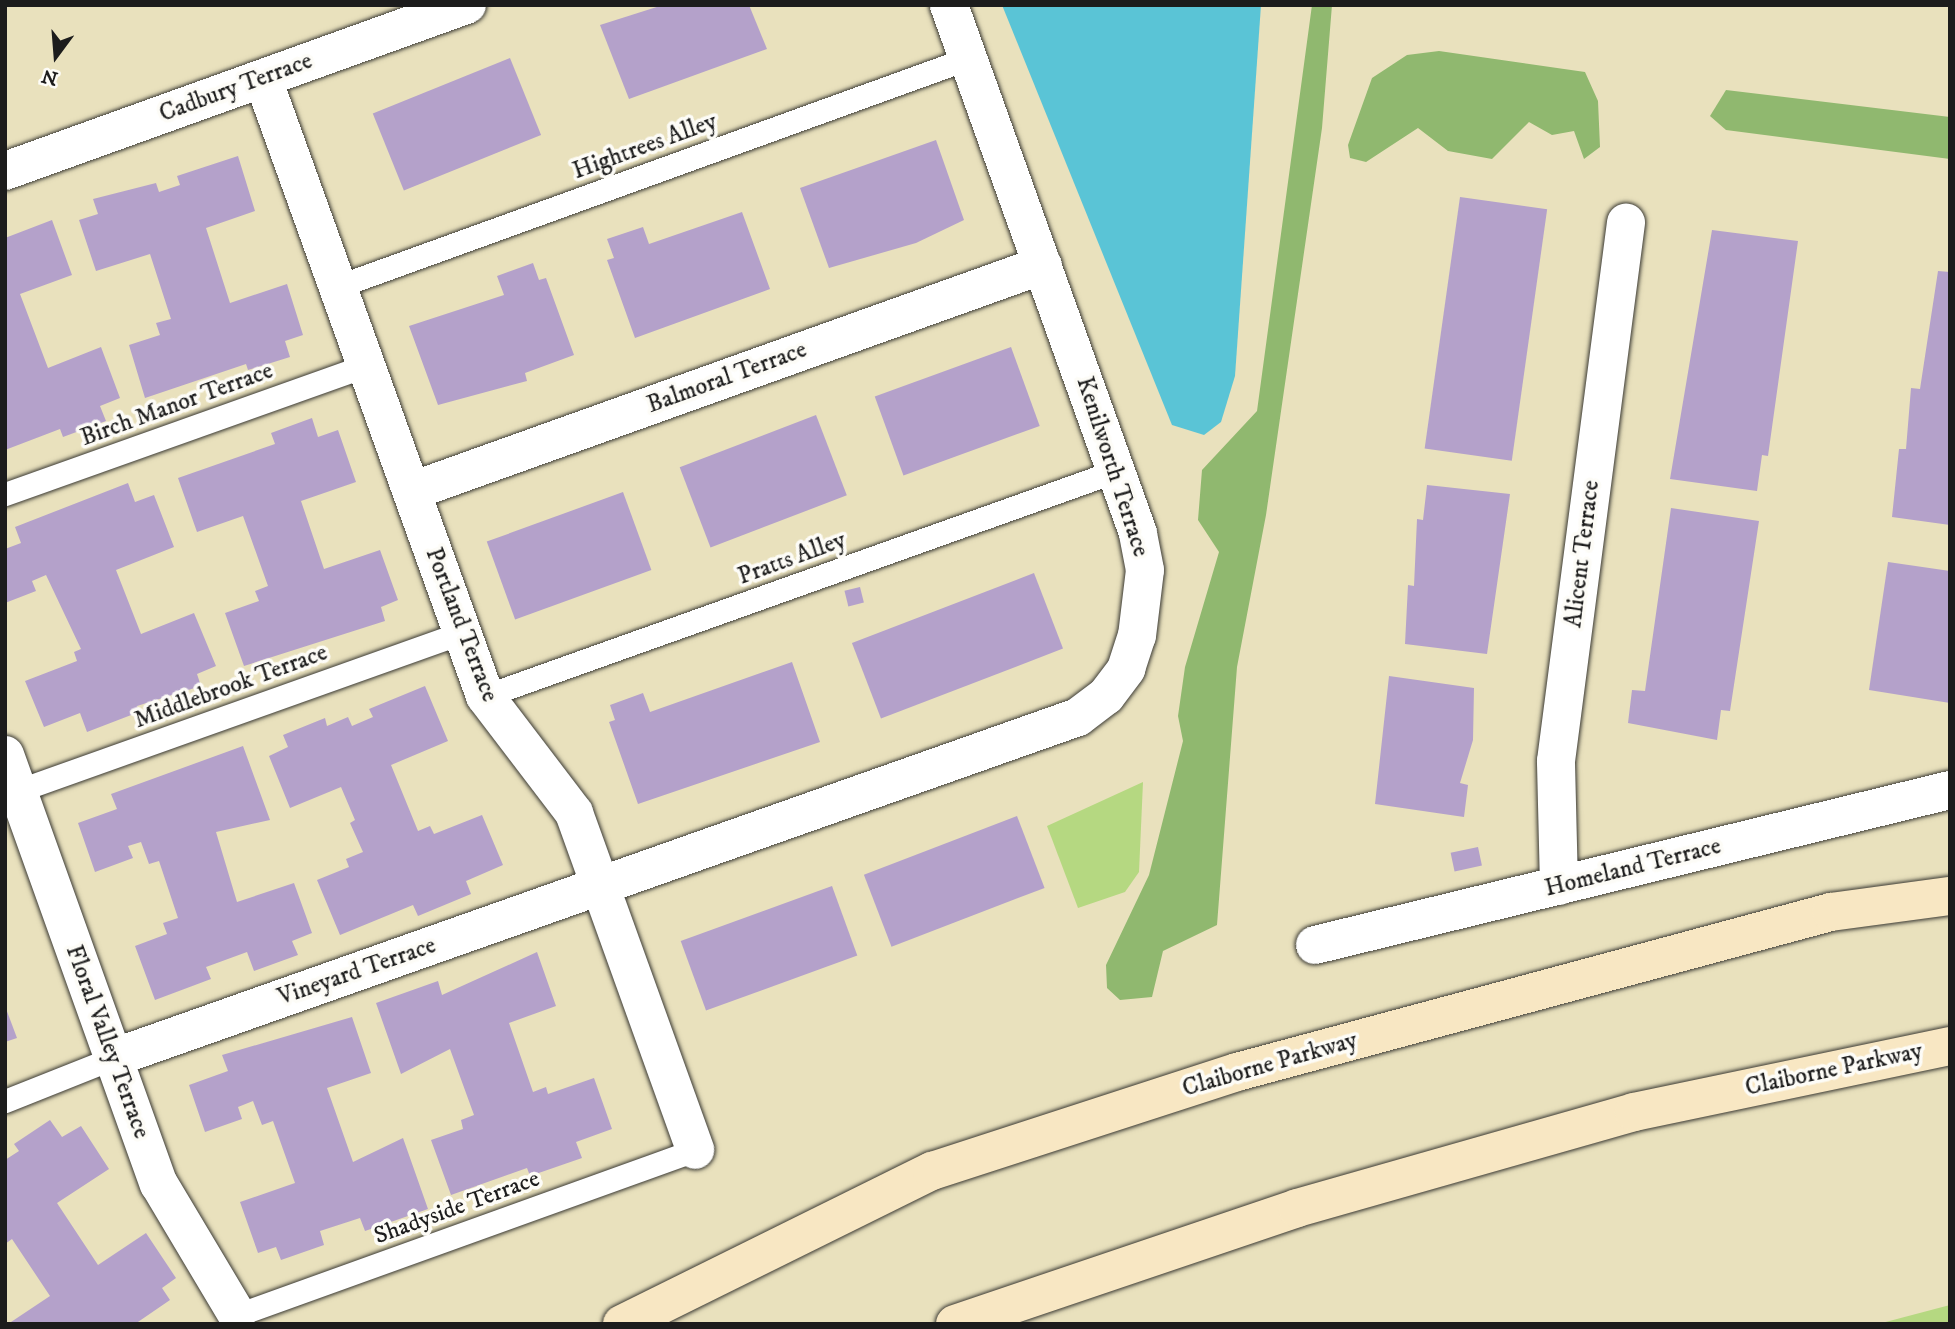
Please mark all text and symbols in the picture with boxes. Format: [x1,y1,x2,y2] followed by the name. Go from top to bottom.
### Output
[21,21,91,91] north arrow
[156,47,316,129] street label: Cadbury Terrace
[39,63,61,90] text: N
[569,108,721,186] street label: Hightrees Alley
[643,336,811,420] street label: Balmoral Terrace
[77,357,277,453] street label: Birch Manor Terrace
[1069,373,1155,561] street label: Kenilworth Terrace
[1560,479,1606,629] street label: Alicent Terrace
[734,526,850,592] street label: Pratts Alley
[418,544,504,706] street label: Portland Terrace
[130,639,332,735] street label: Middlebrook Terrace
[1542,832,1724,904] street label: Homeland Terrace
[274,931,440,1013] street label: Vineyard Terrace
[59,941,155,1143] street label: Floral Valley Terrace
[1179,1026,1361,1104] street label: Claiborne Parkway
[1743,1037,1925,1103] street label: Claiborne Parkway
[370,1165,544,1251] street label: Shadyside Terrace

